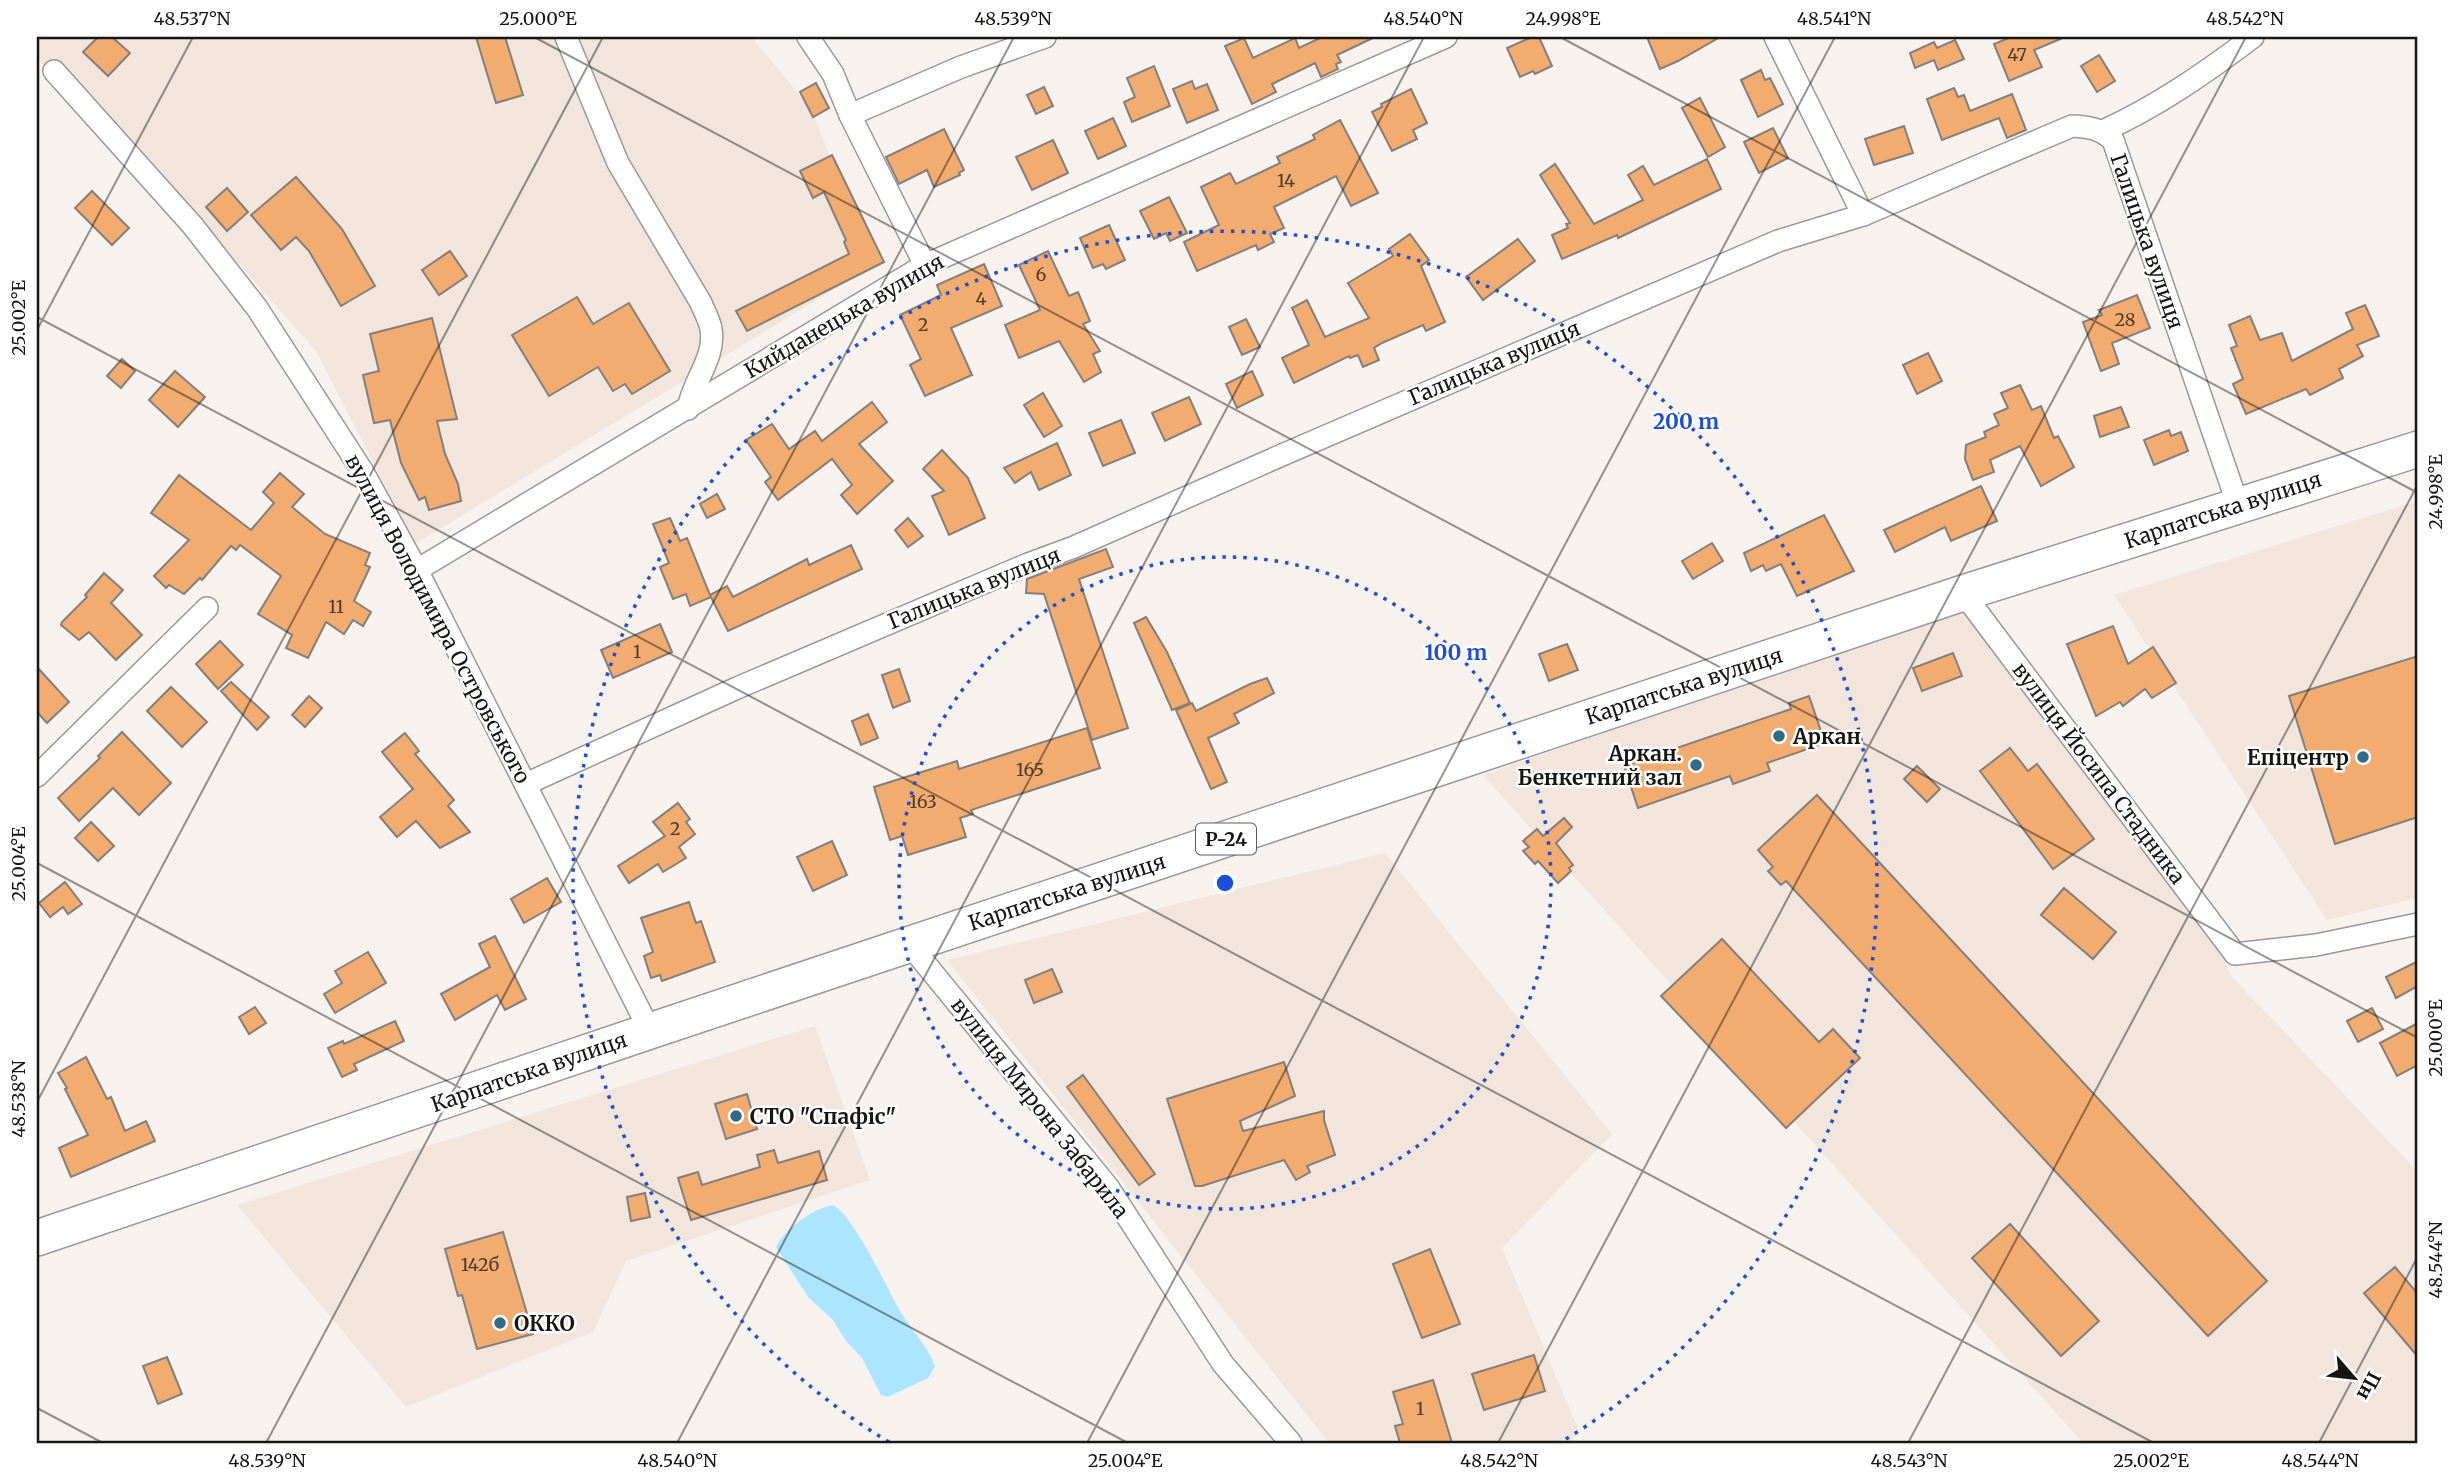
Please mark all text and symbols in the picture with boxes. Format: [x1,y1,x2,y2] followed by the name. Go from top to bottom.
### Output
[154,7,231,30] text: 48.537°N
[499,7,577,30] text: 25.000°E
[974,7,1052,30] text: 48.539°N
[1383,7,1463,30] text: 48.540°N
[1525,7,1601,30] text: 24.998°E
[1797,7,1871,30] text: 48.541°N
[2206,7,2284,30] text: 48.542°N
[2007,43,2027,66] house number: 47
[2104,150,2190,332] street label: Галицька вулиця
[1277,169,1295,192] house number: 14
[739,248,949,384] street label: Кийданецька вулиця
[1036,263,1047,286] house number: 6
[7,280,30,356] text: 25.002°E
[975,287,987,310] house number: 4
[2114,308,2136,331] house number: 28
[918,313,928,336] house number: 2
[1404,315,1584,411] street label: Галицька вулиця
[1653,408,1719,435] text: 200 m
[339,450,537,788] street label: вулиця Володимира Островського
[2424,454,2447,530] text: 24.998°E
[2121,465,2325,555] street label: Карпатська вулиця
[884,541,1064,635] street label: Галицька вулиця
[328,595,344,618] house number: 11
[1425,639,1487,666] text: 100 m
[633,640,641,663] house number: 1
[1582,641,1786,731] street label: Карпатська вулиця
[2007,657,2191,889] street label: вулиця Йосипа Стадника
[1792,723,1861,750] place label: Аркан
[1771,728,1787,744] marker: Аркан
[1518,740,1682,791] place label: Аркан. Бенкетний зал
[2247,744,2349,771] place label: Епіцентр
[2355,749,2371,765] marker: Епіцентр
[1688,757,1704,773] marker: Аркан. Бенкетний зал
[1016,758,1044,781] house number: 165
[909,790,937,813] house number: 163
[670,817,680,840] house number: 2
[1196,824,1256,854] road number: Р-24
[7,826,30,901] text: 25.004°E
[965,847,1169,937] street label: Карпатська вулиця
[1213,871,1237,895] centre of rings
[945,992,1135,1224] street label: вулиця Мирона Забарила
[2424,999,2447,1077] text: 25.000°E
[427,1026,631,1118] street label: Карпатська вулиця
[7,1060,30,1138] text: 48.538°N
[750,1103,896,1130] place label: СТО "Спафіс"
[728,1108,744,1124] marker: СТО "Спафіс"
[2424,1221,2447,1299] text: 48.544°N
[461,1253,499,1276] house number: 142б
[514,1310,575,1337] place label: ОККО
[492,1315,508,1331] marker: ОККО
[2318,1344,2388,1414] north arrow
[2352,1368,2386,1404] text: Пн
[1416,1397,1424,1420] house number: 1
[228,1449,306,1472] text: 48.539°N
[637,1449,717,1472] text: 48.540°N
[1088,1449,1163,1472] text: 25.004°E
[1460,1449,1538,1472] text: 48.542°N
[1871,1449,1947,1472] text: 48.543°N
[2113,1449,2189,1472] text: 25.002°E
[2281,1449,2359,1472] text: 48.544°N

